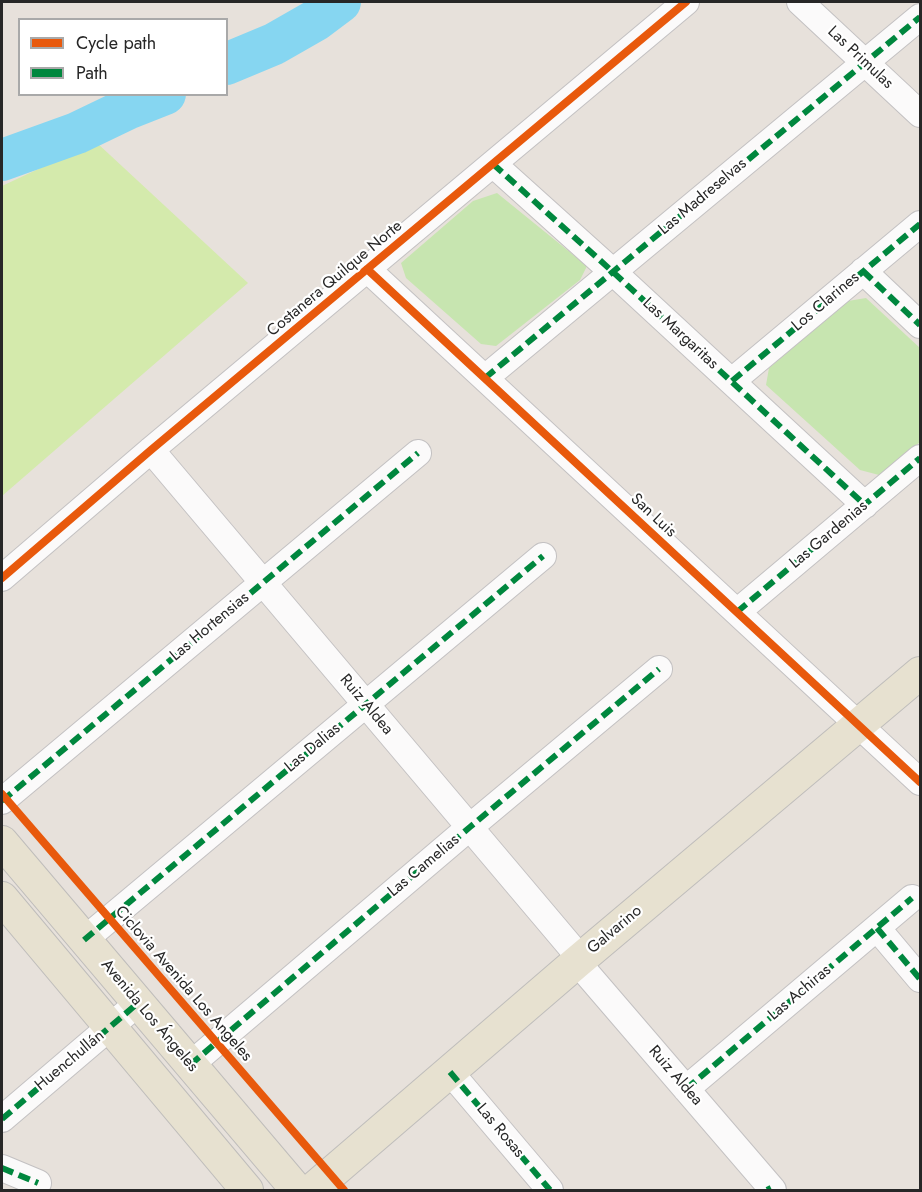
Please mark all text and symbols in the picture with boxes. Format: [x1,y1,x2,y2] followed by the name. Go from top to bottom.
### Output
[18,18,228,96] legend
[823,23,897,93] street label: Las Primulas
[76,30,156,56] text: Cycle path
[76,60,108,86] text: Path
[655,155,751,239] street label: Las Madreselvas
[264,217,406,341] street label: Costanera Quilque Norte
[788,268,864,336] street label: Los Clarines
[638,294,722,374] street label: Las Margaritas
[626,490,680,542] street label: San Luis
[786,497,872,573] street label: Las Gardenias
[167,588,253,666] street label: Las Hortensias
[335,671,397,739] street label: Ruiz Aldea
[281,719,345,777] street label: Las Dalias
[384,831,464,901] street label: Las Camelias
[110,902,256,1066] street label: Ciclovia Avenida Los Angeles
[584,902,646,958] street label: Galvarino
[96,956,202,1076] street label: Avenida Los Ángeles
[765,961,835,1025] street label: Las Achiras
[31,1027,109,1095] street label: Huenchullán
[644,1042,706,1110] street label: Ruiz Aldea
[472,1100,528,1162] street label: Las Rosas

